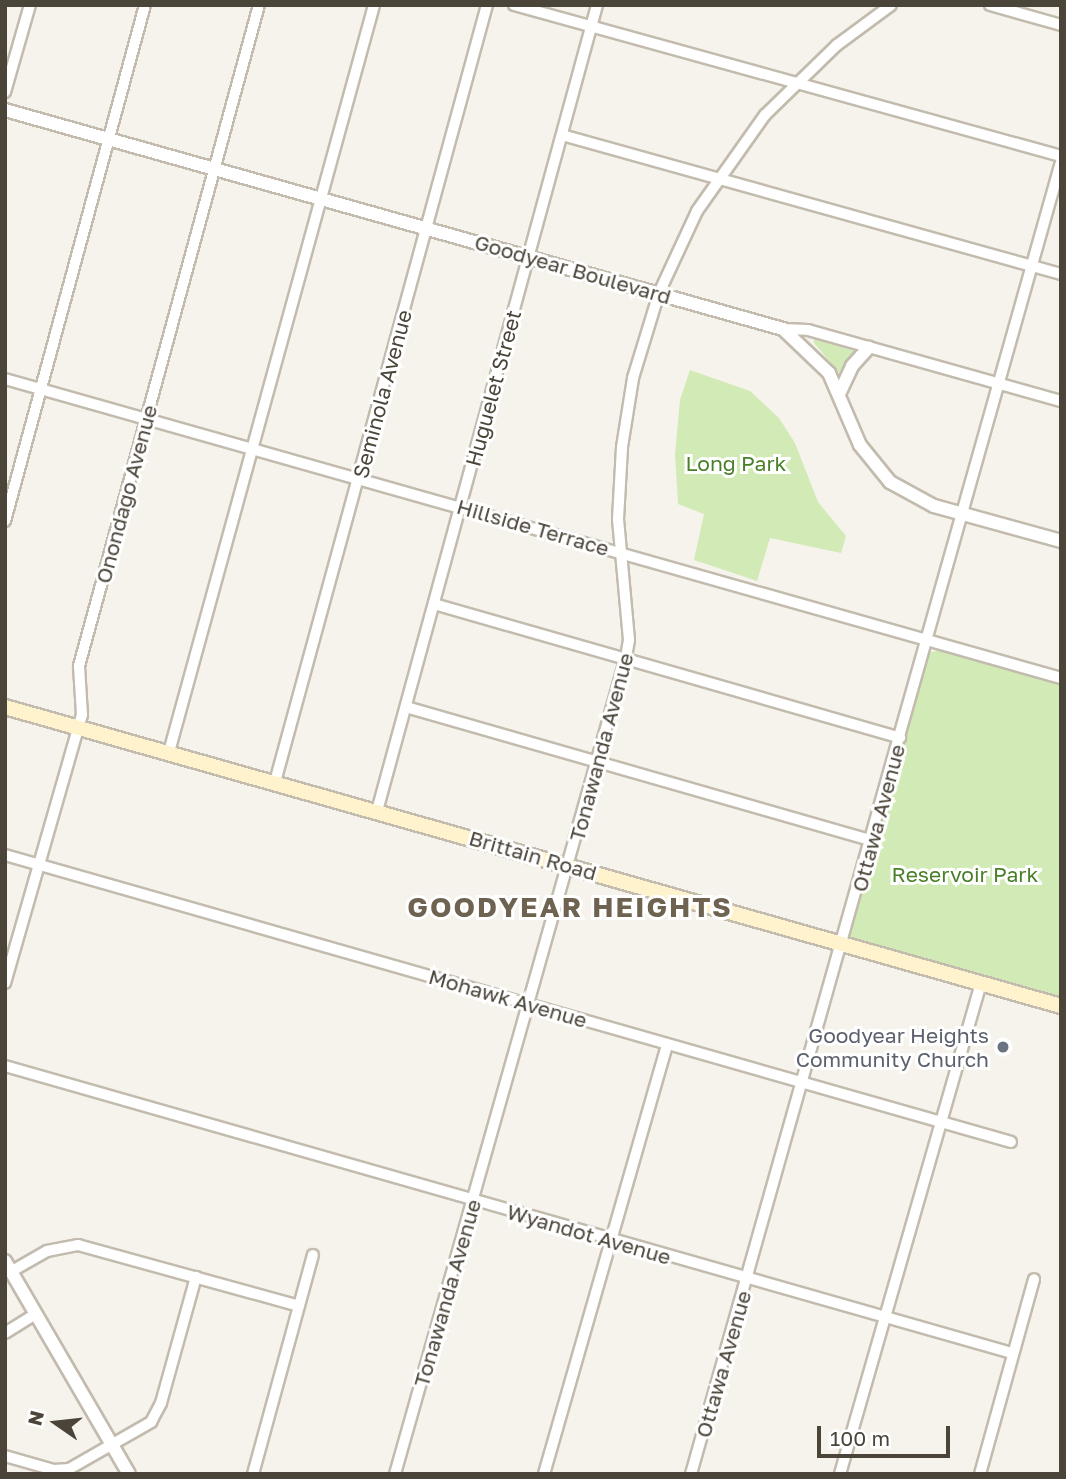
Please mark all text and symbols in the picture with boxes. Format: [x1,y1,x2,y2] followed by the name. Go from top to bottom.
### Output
[472,229,674,309] street label: Goodyear Boulevard
[347,307,417,481] street label: Seminola Avenue
[460,307,526,469] street label: Huguelet Street
[90,402,162,586] street label: Onondago Avenue
[686,450,786,476] park label: Long Park
[454,493,612,561] street label: Hillside Terrace
[564,650,638,844] street label: Tonawanda Avenue
[846,742,910,894] street label: Ottawa Avenue
[466,825,600,885] street label: Brittain Road
[892,861,1038,887] park label: Reservoir Park
[409,890,731,924] district label: GOODYEAR HEIGHTS
[426,963,590,1033] street label: Mohawk Avenue
[796,1022,989,1072] place label: Goodyear Heights Community Church
[995,1039,1011,1055] marker: Goodyear Heights Community Church
[408,1196,486,1390] street label: Tonawanda Avenue
[504,1199,674,1269] street label: Wyandot Avenue
[690,1288,756,1440] street label: Ottawa Avenue
[21,1388,91,1458] north arrow
[22,1408,48,1428] text: N
[821,1412,954,1456] scale bar
[830,1425,890,1451] text: 100 m

